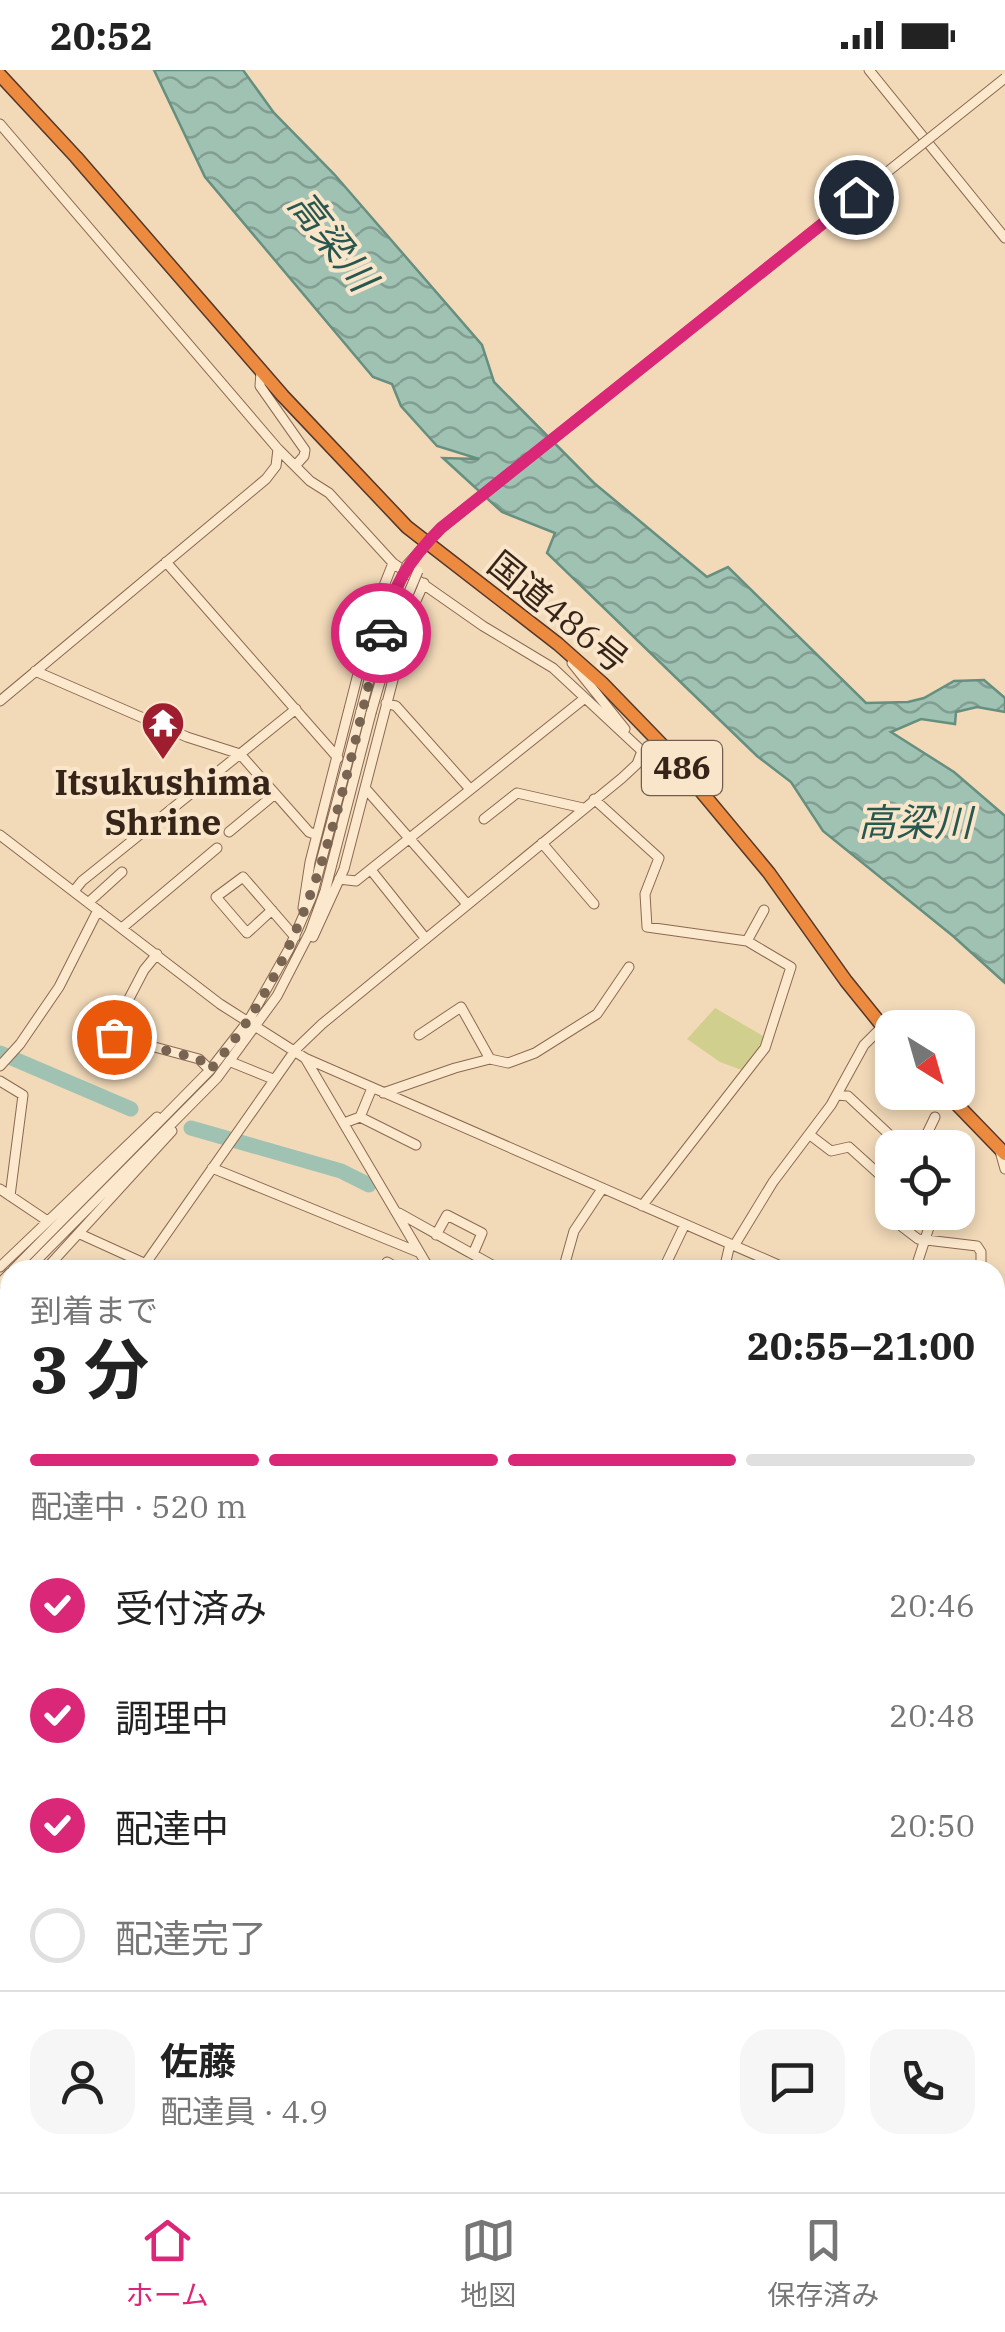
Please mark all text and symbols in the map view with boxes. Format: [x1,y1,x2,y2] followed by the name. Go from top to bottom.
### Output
[50,11,153,60] text: 20:52
[814,155,899,240] pin
[829,170,884,225] icon: home
[279,180,390,303] water label: 高梁川
[479,540,638,682] street label: 国道486号
[331,583,431,683] courier
[354,606,409,661] icon: car
[140,700,186,761] temple icon: Itsukushima Shrine
[642,741,722,795] road number: 486
[54,759,272,845] place label: Itsukushima Shrine
[858,797,976,846] water label: 高梁川
[72,995,157,1080] pin
[87,1010,142,1065] icon: bag
[875,1010,975,1110] north arrow
[875,1010,975,1230] map controls
[875,1130,975,1230] button: locate
[30,1289,158,1331] text: 到着まで
[747,1321,975,1370] text: 20:55–21:00
[30,1326,149,1411] text: 3 分
[30,1485,247,1527] text: 配達中 · 520 m
[30,1578,85,1633] icon: check
[115,1583,267,1632] text: 受付済み
[889,1584,975,1626] text: 20:46
[30,1688,85,1743] icon: check
[115,1693,229,1742] text: 調理中
[889,1694,975,1736] text: 20:48
[30,1798,85,1853] icon: check
[115,1803,229,1852] text: 配達中
[889,1804,975,1846] text: 20:50
[115,1913,267,1962] text: 配達完了
[30,2029,135,2134] button: person
[740,2029,845,2134] button: chat
[870,2029,975,2134] button: phone
[160,2036,236,2085] text: 佐藤
[160,2090,328,2132] text: 配達員 · 4.9
[126,2213,209,2313] tab: ホーム
[460,2213,516,2313] tab: 地図
[767,2213,879,2313] tab: 保存済み

